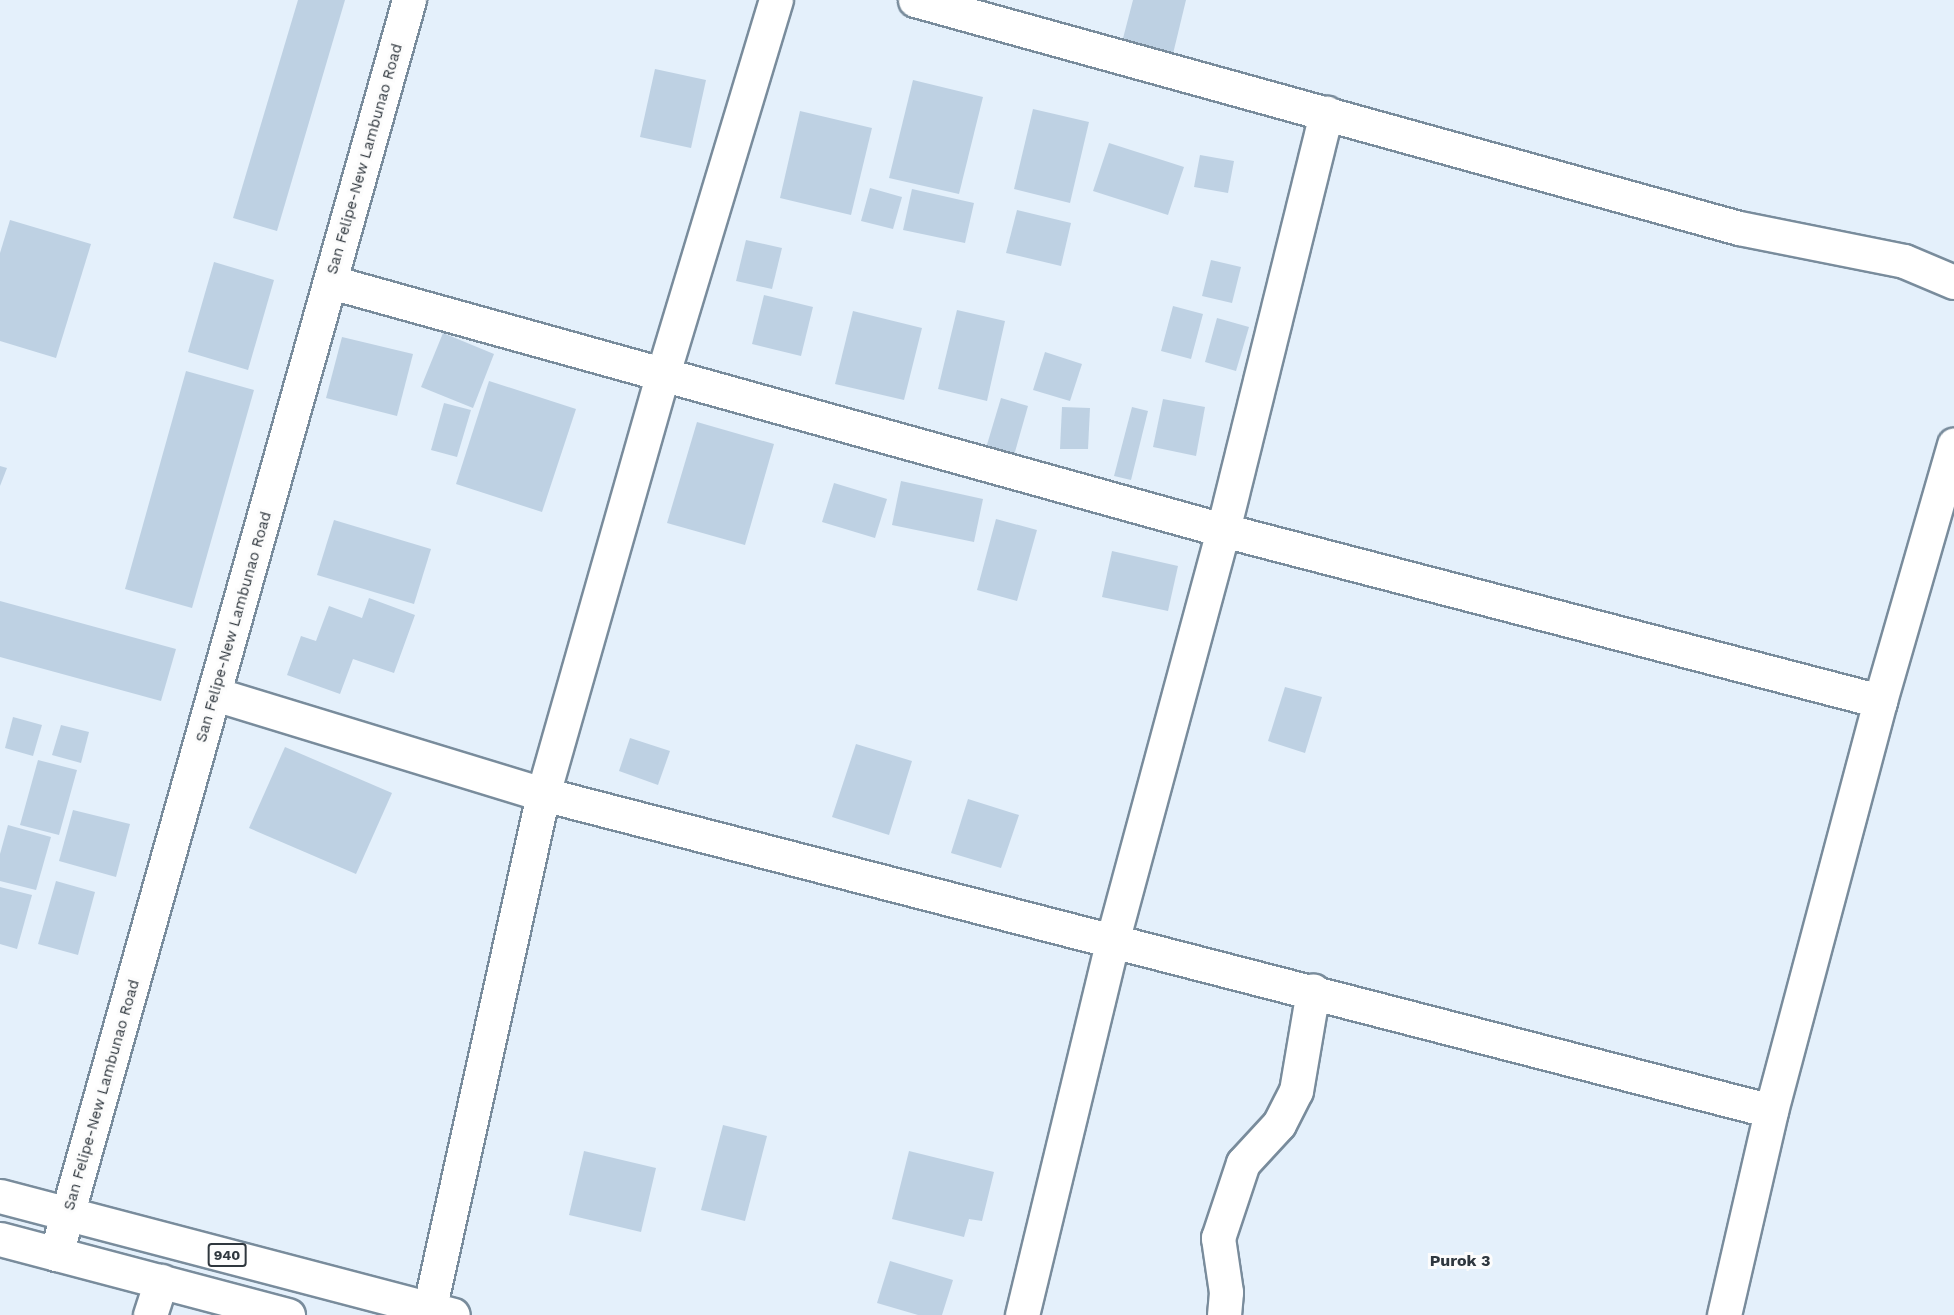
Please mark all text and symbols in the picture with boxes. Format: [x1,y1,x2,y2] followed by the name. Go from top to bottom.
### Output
[323,41,407,277] street label: San Felipe-New Lambunao Road
[192,509,276,745] street label: San Felipe-New Lambunao Road
[60,977,144,1213] street label: San Felipe-New Lambunao Road
[208,1244,246,1266] road number: 940
[1430,1251,1490,1271] district label: Purok 3

